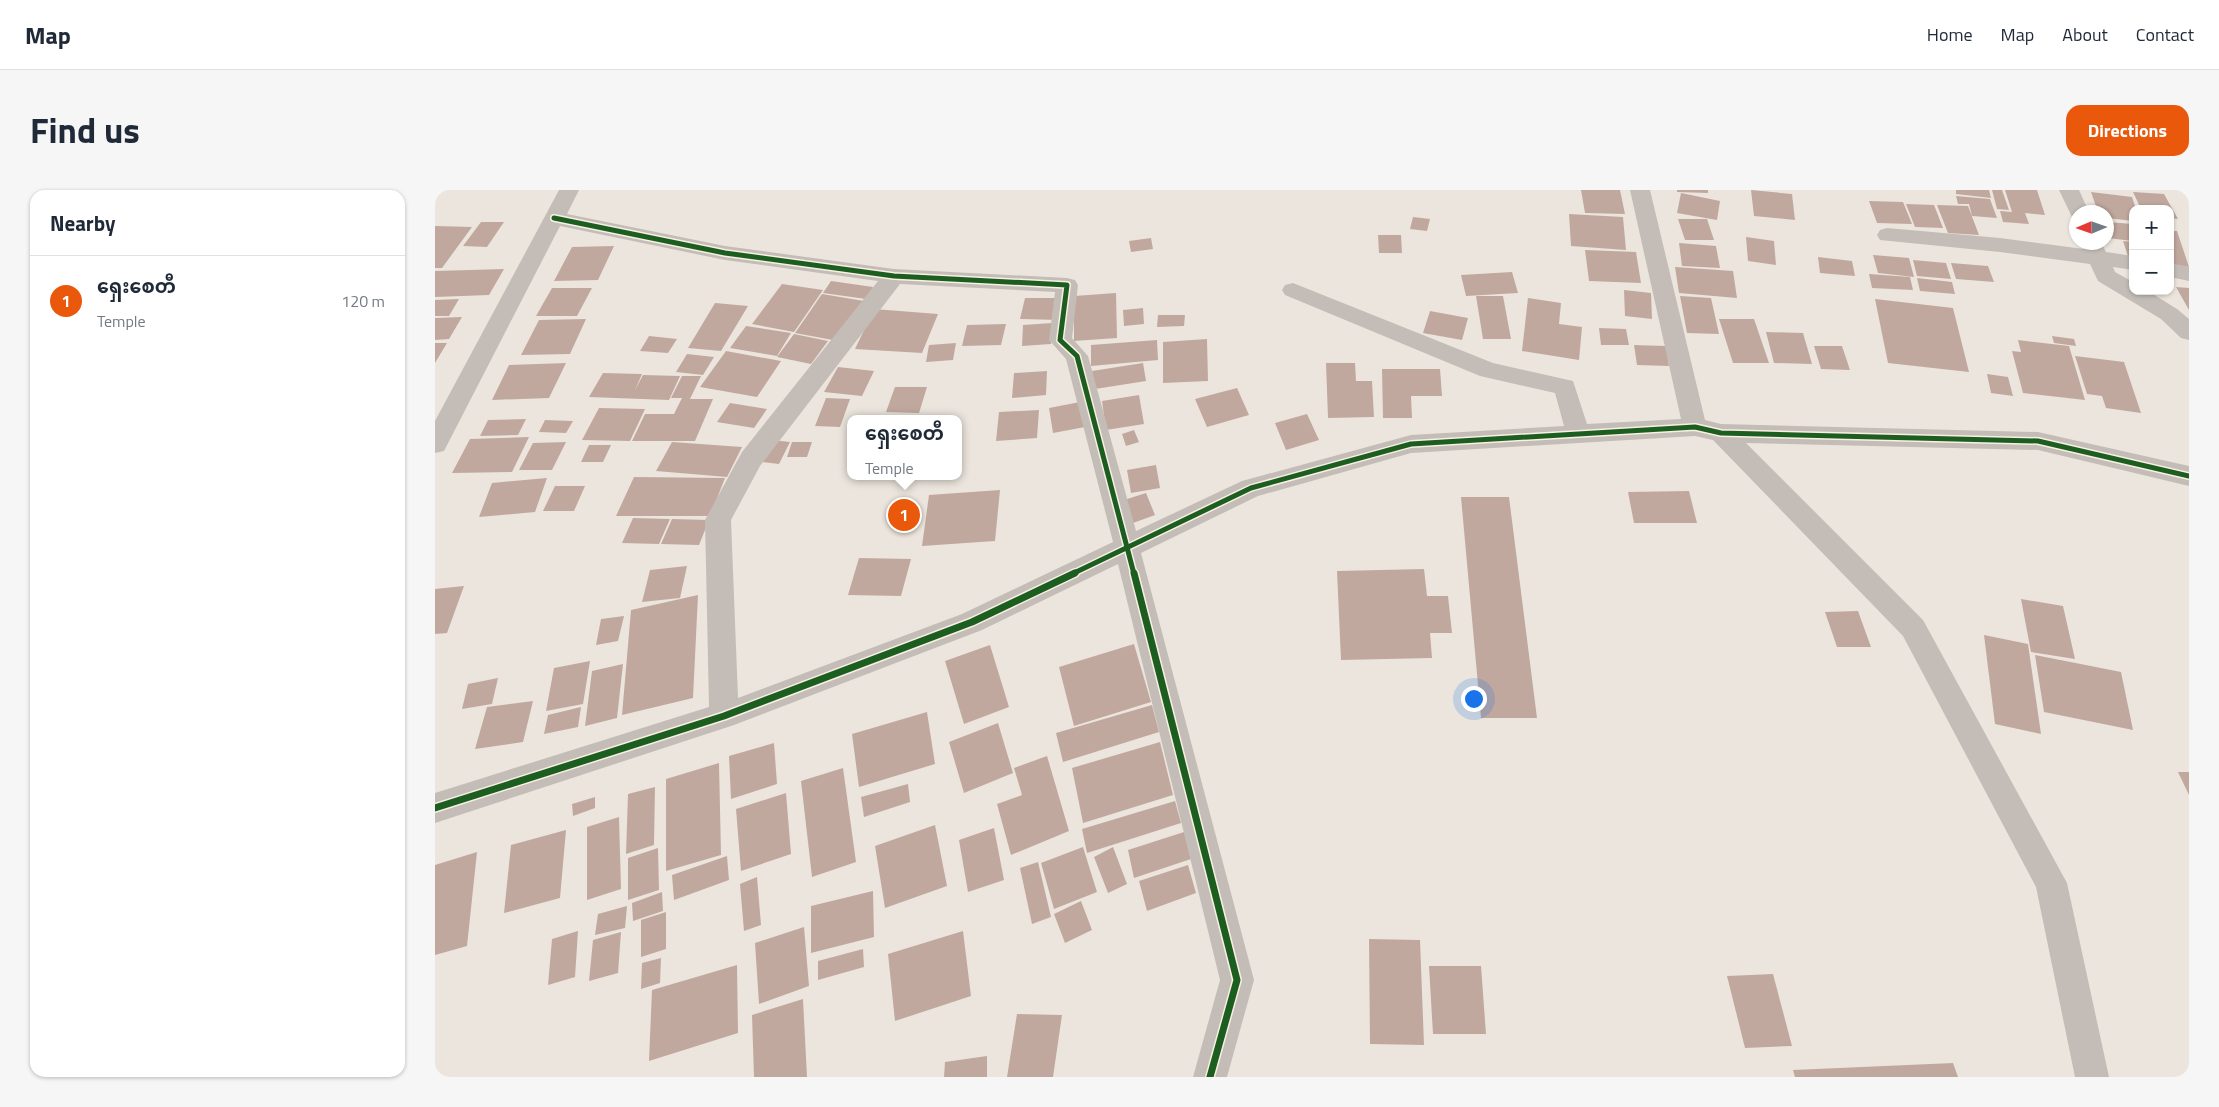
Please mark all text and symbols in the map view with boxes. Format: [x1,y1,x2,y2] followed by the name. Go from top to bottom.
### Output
[25,17,71,53] text: Map
[1927,21,1973,48] text: Home
[2001,21,2034,48] text: Map
[2062,21,2108,48] text: About
[2136,21,2194,48] text: Contact
[30,103,140,157] text: Find us
[2066,105,2189,156] button: Directions
[2069,205,2114,250] north arrow
[2129,205,2174,295] map controls
[2129,205,2174,250] button: +
[50,207,115,239] text: Nearby
[2129,250,2174,295] button: −
[97,271,176,300] text: ရှေးစေတီ
[62,289,70,313] text: 1
[341,289,385,313] text: 120 m
[97,309,146,333] text: Temple
[847,415,962,480] popup
[865,418,944,447] text: ရှေးစေတီ
[865,456,914,480] text: Temple
[888,496,920,534] pin: 1
[1461,686,1487,712] your location

